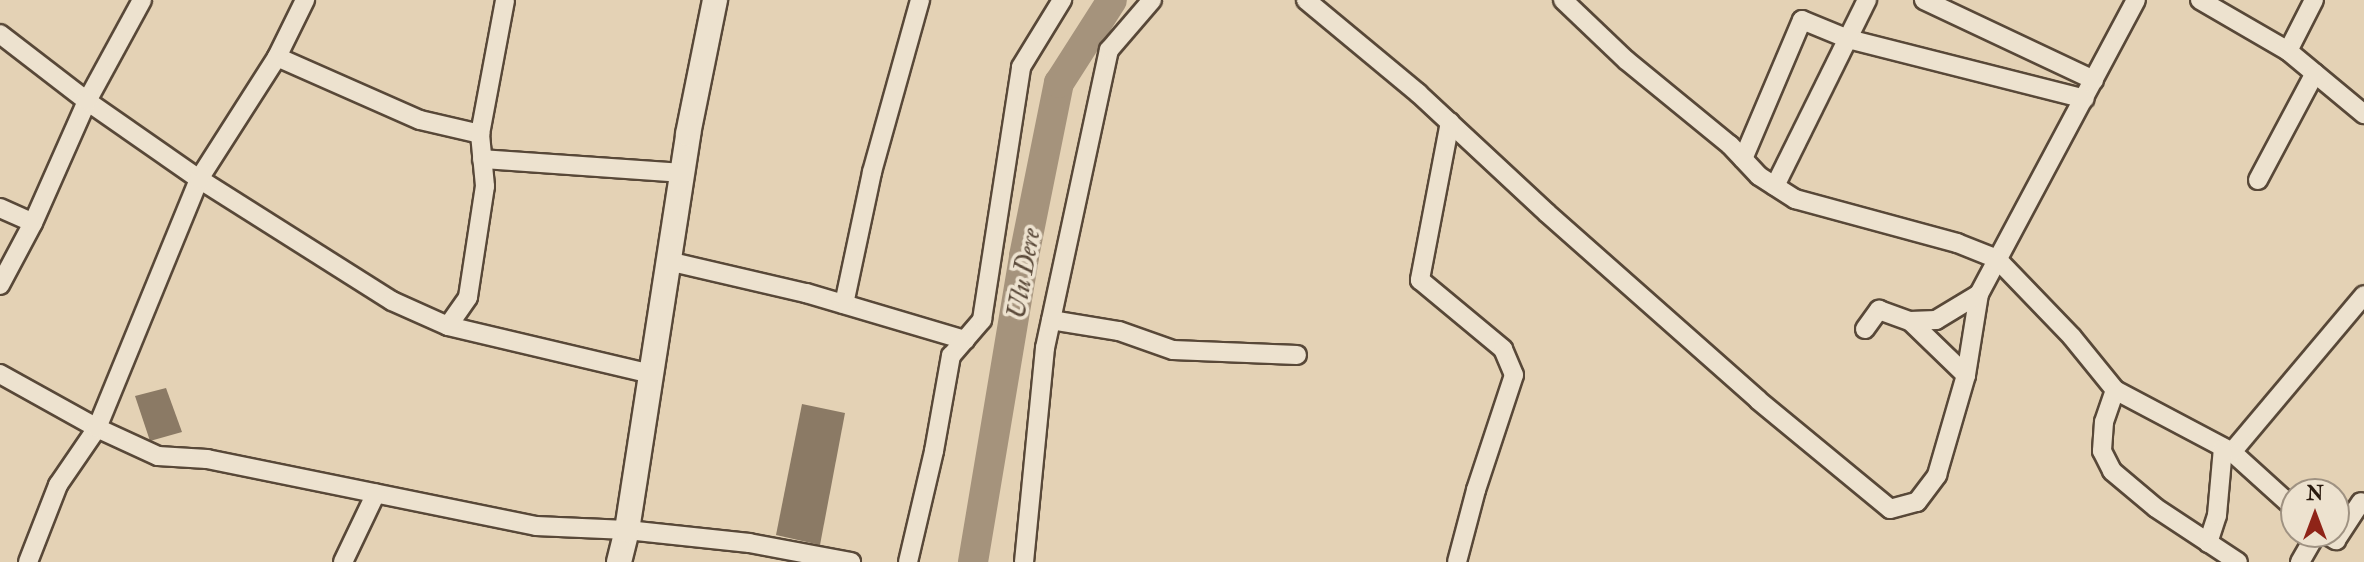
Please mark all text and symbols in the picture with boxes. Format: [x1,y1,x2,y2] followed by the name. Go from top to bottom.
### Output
[1002,226,1048,322] water label: Ulu Dere
[2280,478,2350,548] north arrow
[2306,482,2324,506] text: N

